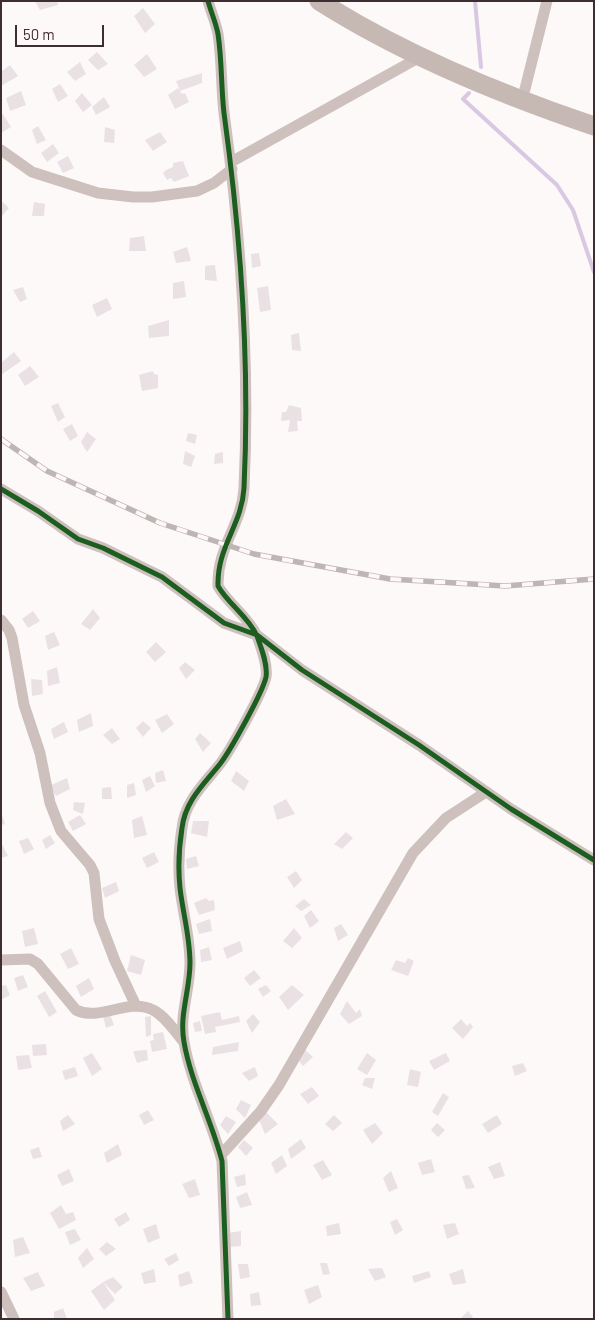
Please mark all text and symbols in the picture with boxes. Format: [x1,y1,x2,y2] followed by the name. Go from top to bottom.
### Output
[18,15,106,47] scale bar
[23,25,55,43] text: 50 m

